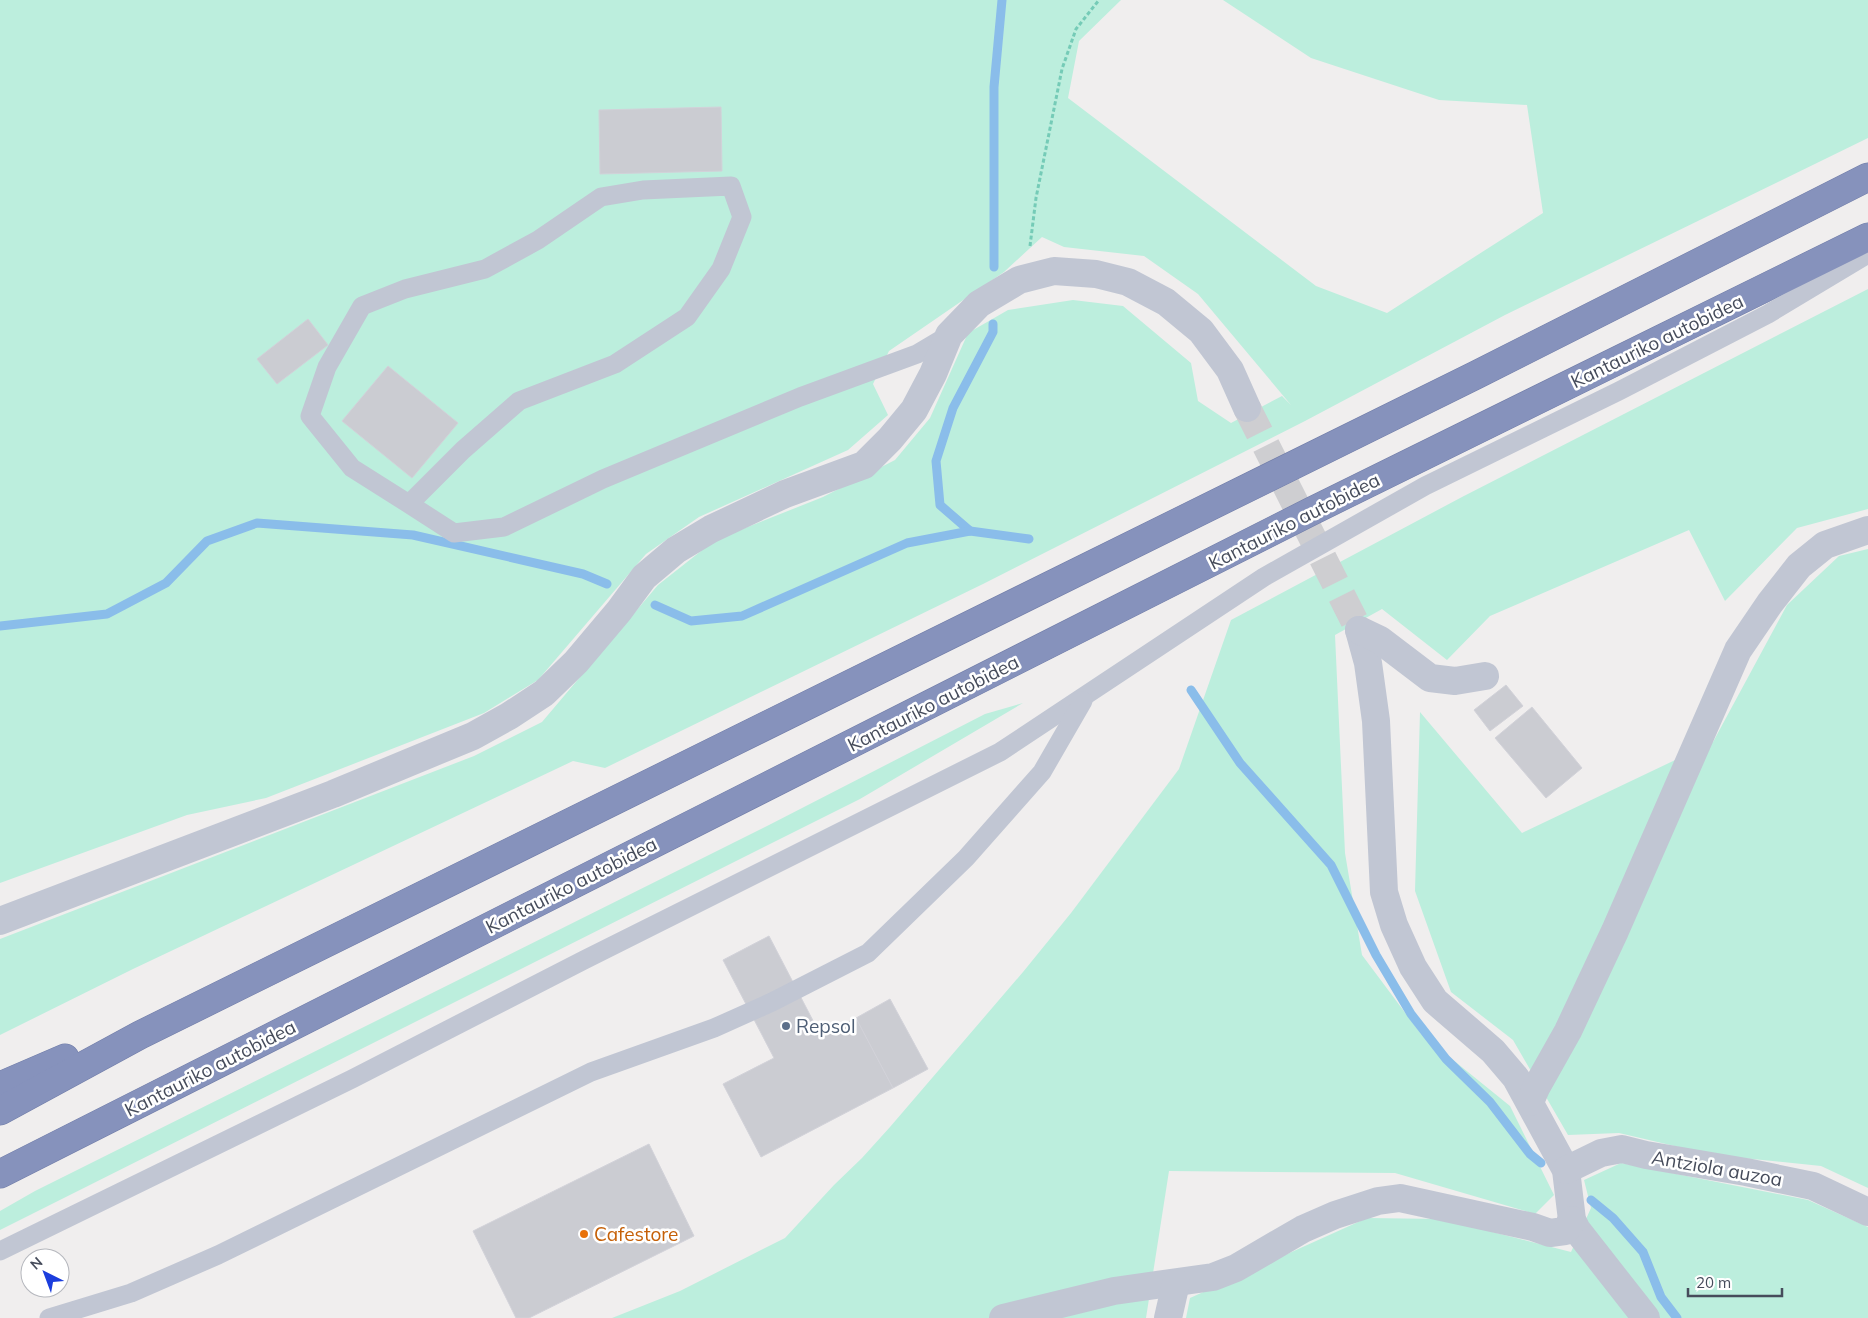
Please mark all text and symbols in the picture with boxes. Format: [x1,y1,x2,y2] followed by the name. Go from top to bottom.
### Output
[1567,289,1747,393] street label: Kantauriko autobidea
[1204,467,1384,575] street label: Kantauriko autobidea
[843,649,1023,757] street label: Kantauriko autobidea
[481,831,661,939] street label: Kantauriko autobidea
[120,1014,300,1122] street label: Kantauriko autobidea
[796,1014,855,1038] place label: Repsol
[780,1020,792,1032] marker: Repsol
[1650,1145,1784,1191] street label: Antziola auzoa
[594,1222,678,1246] place label: Cafestore
[578,1228,590,1240] marker: Cafestore
[20,1248,70,1298] north arrow
[26,1253,46,1274] text: N
[1688,1266,1782,1298] scale bar
[1696,1273,1731,1292] text: 20 m

